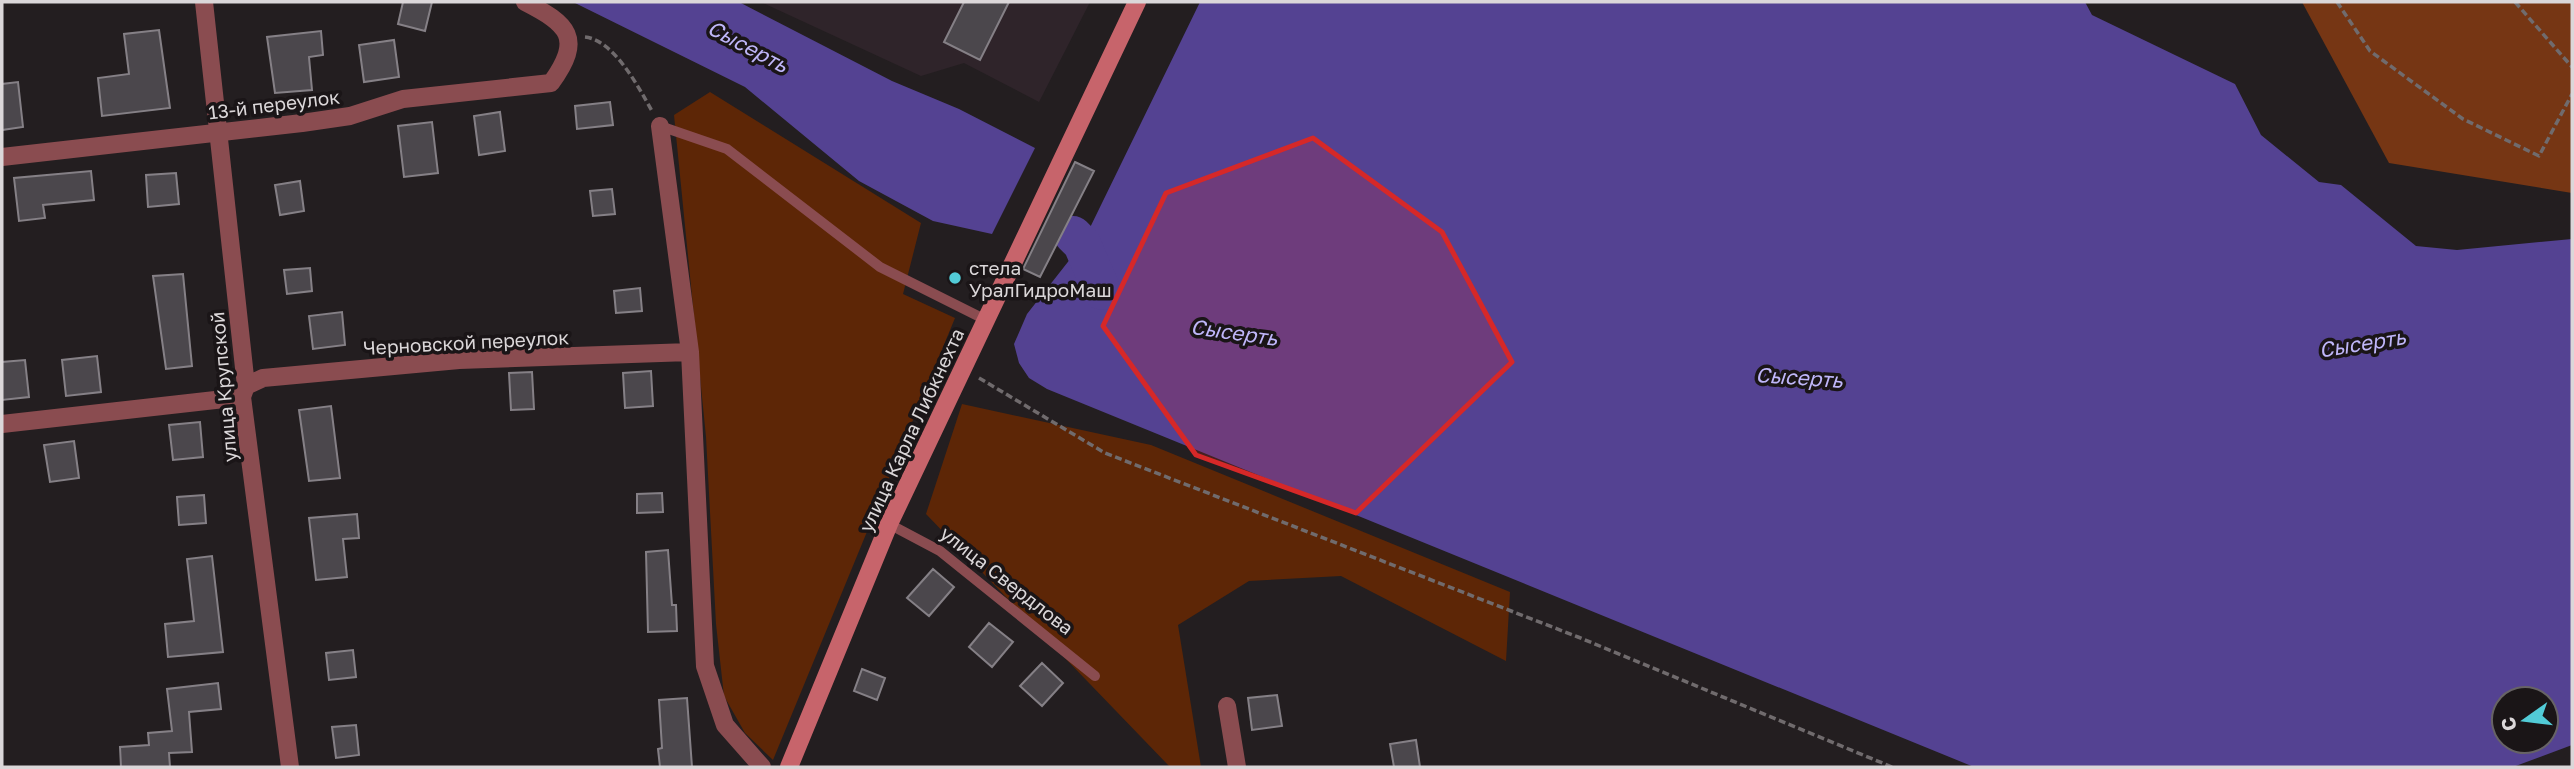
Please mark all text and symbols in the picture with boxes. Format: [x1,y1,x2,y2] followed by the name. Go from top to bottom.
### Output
[703,14,793,78] water label: Сысерть
[207,85,341,123] street label: 13-й переулок
[969,256,1112,301] place label: стела УралГидроМаш
[947,270,963,286] marker: стела УралГидроМаш
[205,311,241,463] street label: улица Крупской
[1189,313,1280,351] water label: Сысерть
[2317,323,2408,363] water label: Сысерть
[854,324,968,536] street label: улица Карла Либкнехта
[362,325,570,359] street label: Черновской переулок
[1755,361,1844,393] water label: Сысерть
[936,521,1078,639] street label: улица Свердлова
[2490,685,2560,755] north arrow
[2495,715,2521,734] text: С

